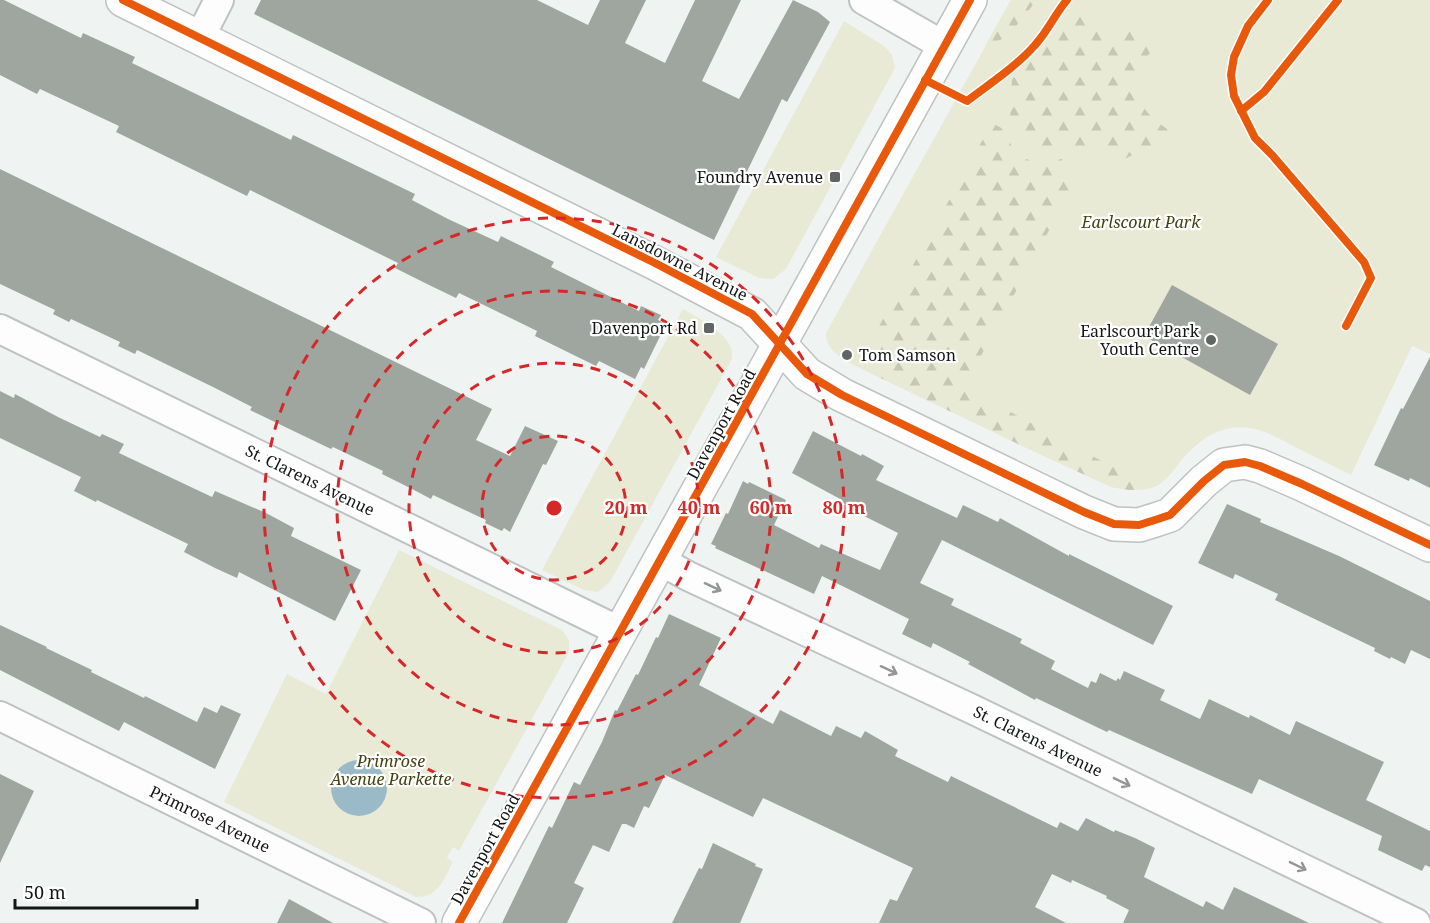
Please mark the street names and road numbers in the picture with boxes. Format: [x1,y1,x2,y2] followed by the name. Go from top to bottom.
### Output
[608,218,752,306] street label: Lansdowne Avenue
[681,364,761,483] street label: Davenport Road
[242,439,378,521] street label: St. Clarens Avenue
[970,700,1106,782] street label: St. Clarens Avenue
[146,780,274,858] street label: Primrose Avenue
[445,789,525,908] street label: Davenport Road

